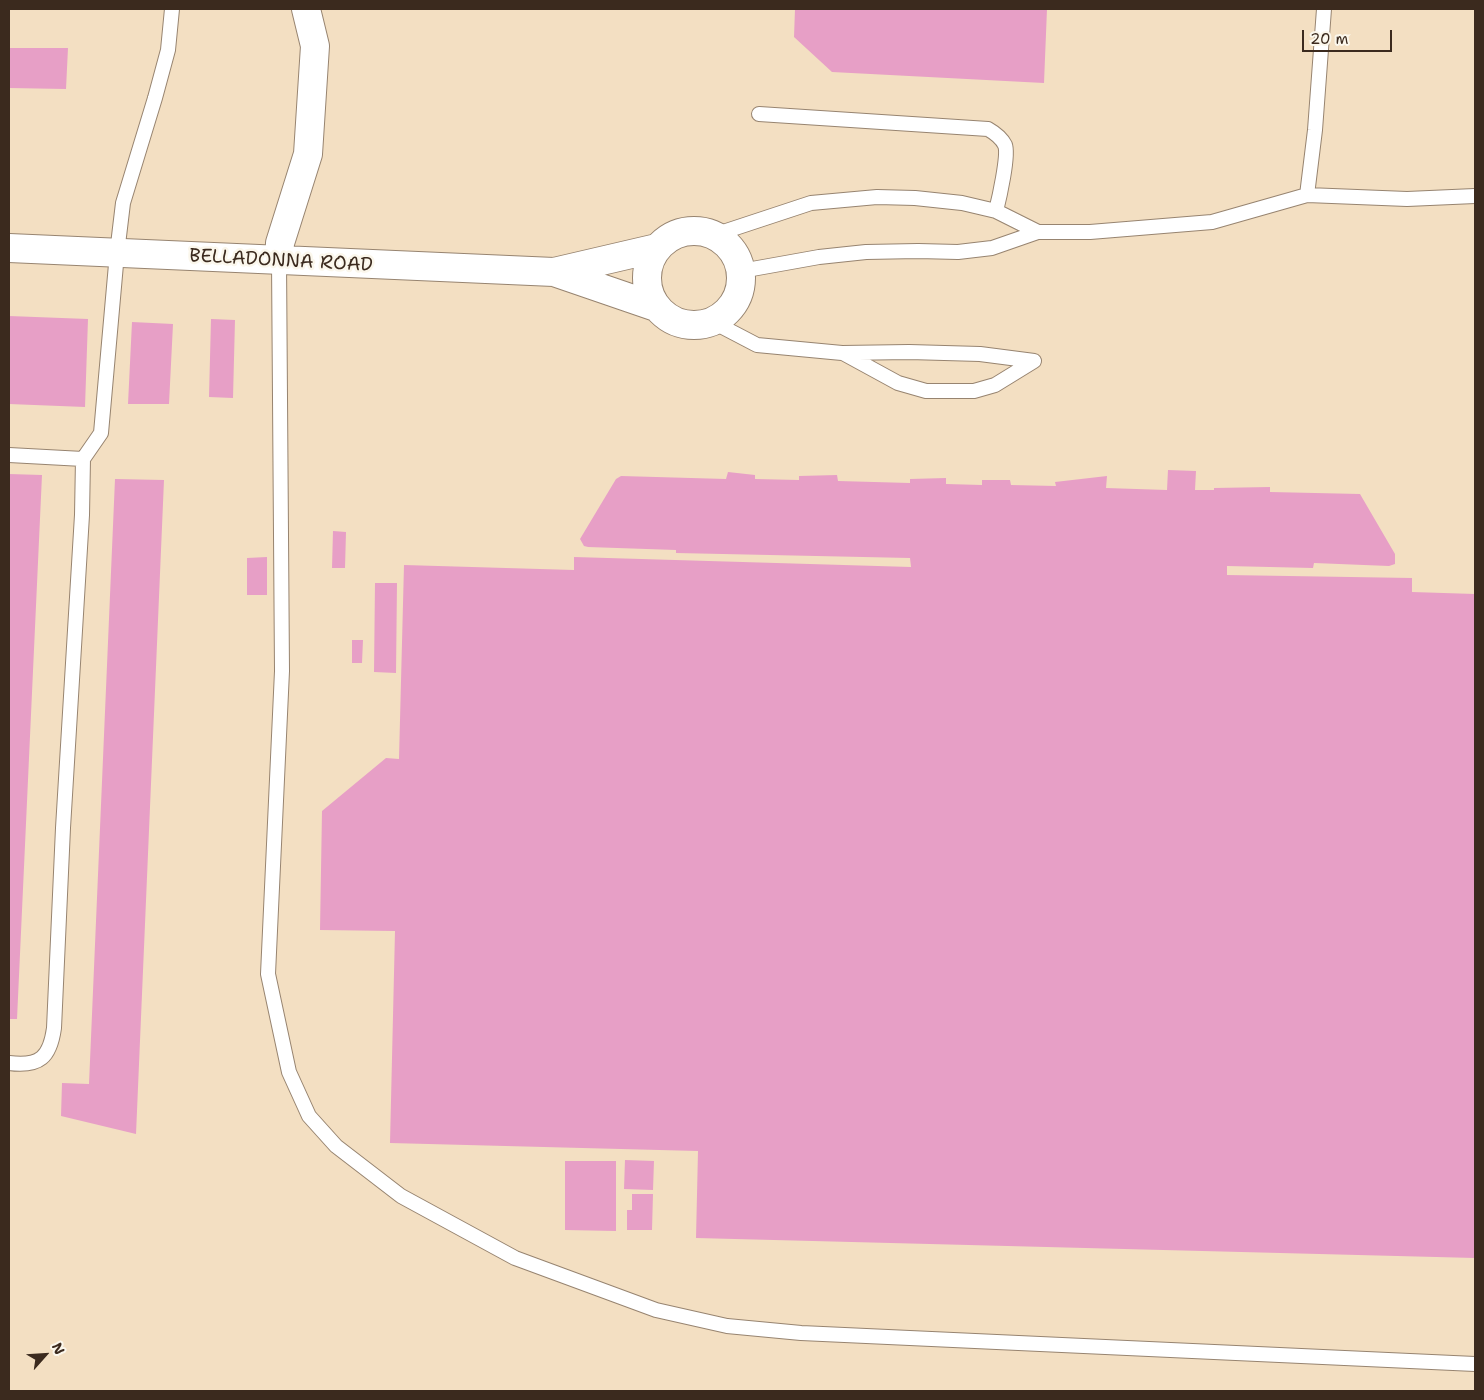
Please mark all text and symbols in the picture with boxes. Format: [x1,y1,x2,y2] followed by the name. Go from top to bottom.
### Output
[1304,20,1394,52] scale bar
[1310,29,1349,49] text: 20 m
[189,245,373,277] street label: BELLADONNA ROAD
[20,1330,70,1380] north arrow
[48,1339,69,1357] text: N

